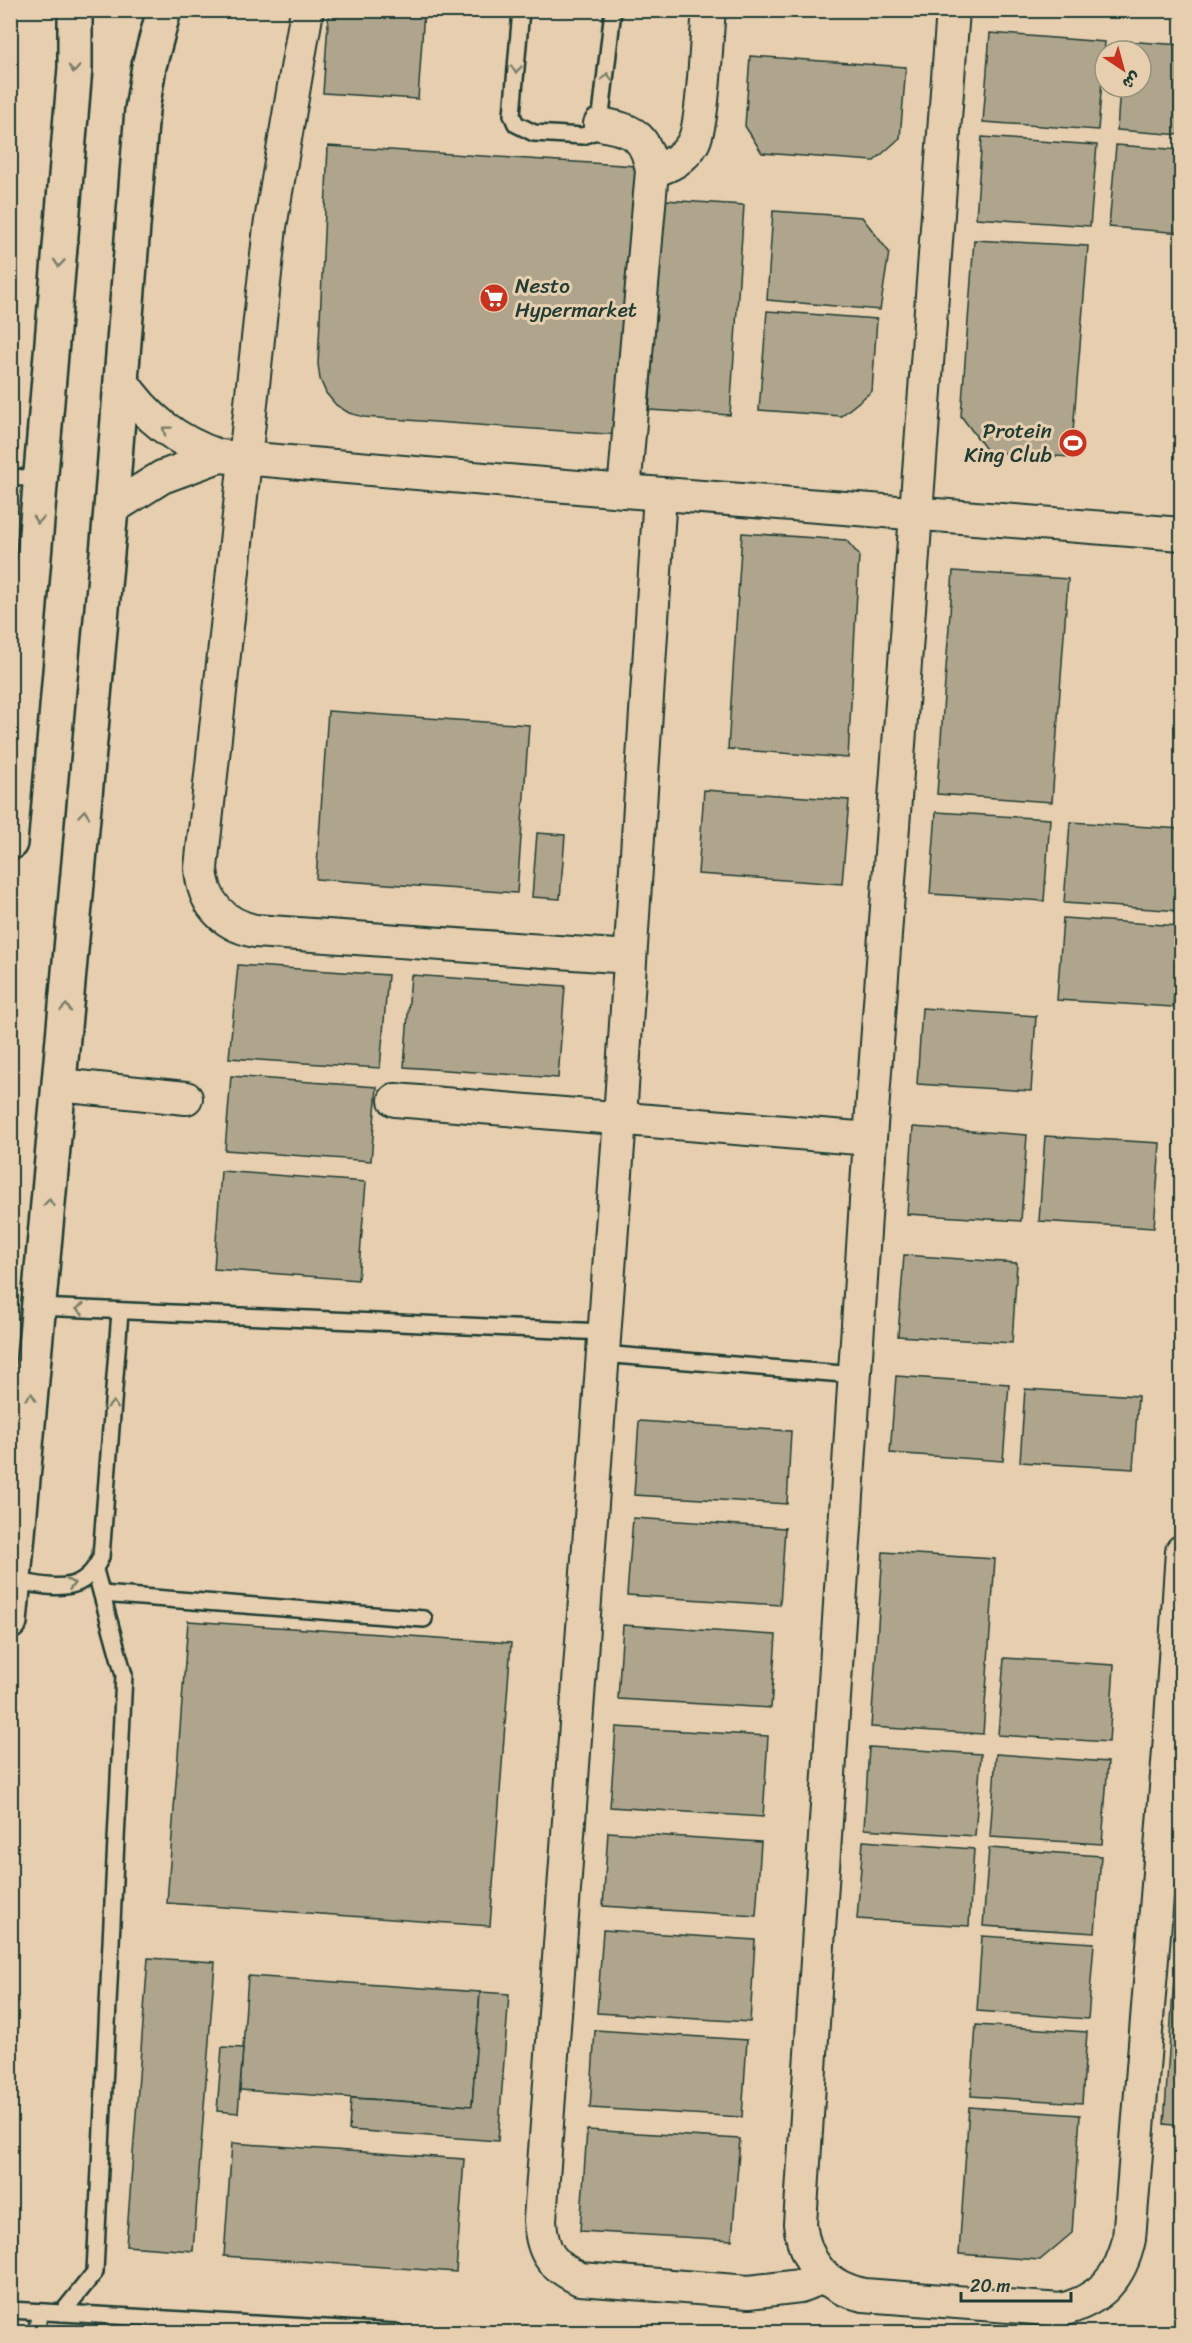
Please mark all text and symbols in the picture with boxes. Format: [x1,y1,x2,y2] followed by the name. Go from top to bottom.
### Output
[1093,39,1153,99] north arrow
[68,64,81,73] one-way arrow
[510,64,523,73] one-way arrow
[1116,64,1147,98] text: ش
[600,73,613,82] one-way arrow
[53,259,66,268] one-way arrow
[515,267,637,329] place label: Nesto Hypermarket
[478,282,510,314] supermarket icon: Nesto Hypermarket
[964,412,1052,474] place label: Protein King Club
[162,426,173,437] one-way arrow
[1057,427,1089,459] sports icon: Protein King Club
[32,516,45,525] one-way arrow
[77,810,90,819] one-way arrow
[59,1004,72,1013] one-way arrow
[42,1198,55,1207] one-way arrow
[75,1303,84,1316] one-way arrow
[24,1392,37,1401] one-way arrow
[106,1401,119,1410] one-way arrow
[66,1579,76,1592] one-way arrow
[961,2265,1070,2303] scale bar
[970,2270,1010,2302] text: 20 m

